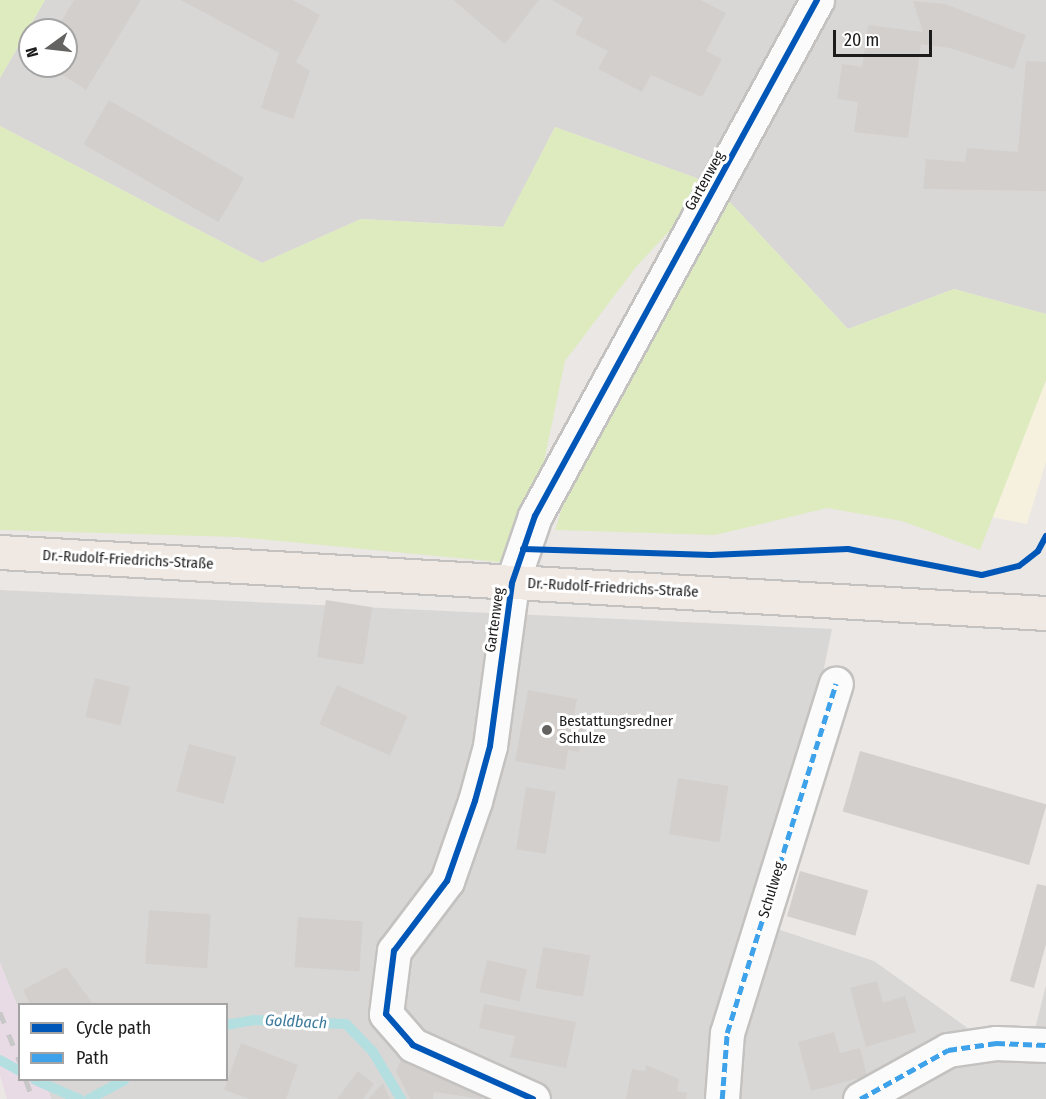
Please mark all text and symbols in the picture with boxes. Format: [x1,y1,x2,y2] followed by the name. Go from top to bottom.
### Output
[18,18,78,78] north arrow
[836,18,935,56] scale bar
[844,29,879,51] text: 20 m
[22,45,42,59] text: N
[681,148,729,214] street label: Gartenweg
[42,547,214,573] street label: Dr.-Rudolf-Friedrichs-Straße
[527,575,699,601] street label: Dr.-Rudolf-Friedrichs-Straße
[482,586,508,654] street label: Gartenweg
[559,712,673,747] place label: Bestattungsredner Schulze
[540,723,554,737] marker: Bestattungsredner Schulze
[755,860,789,920] street label: Schulweg
[18,1003,228,1081] legend
[265,1011,327,1033] water label: Goldbach
[76,1017,151,1039] text: Cycle path
[76,1047,109,1069] text: Path

